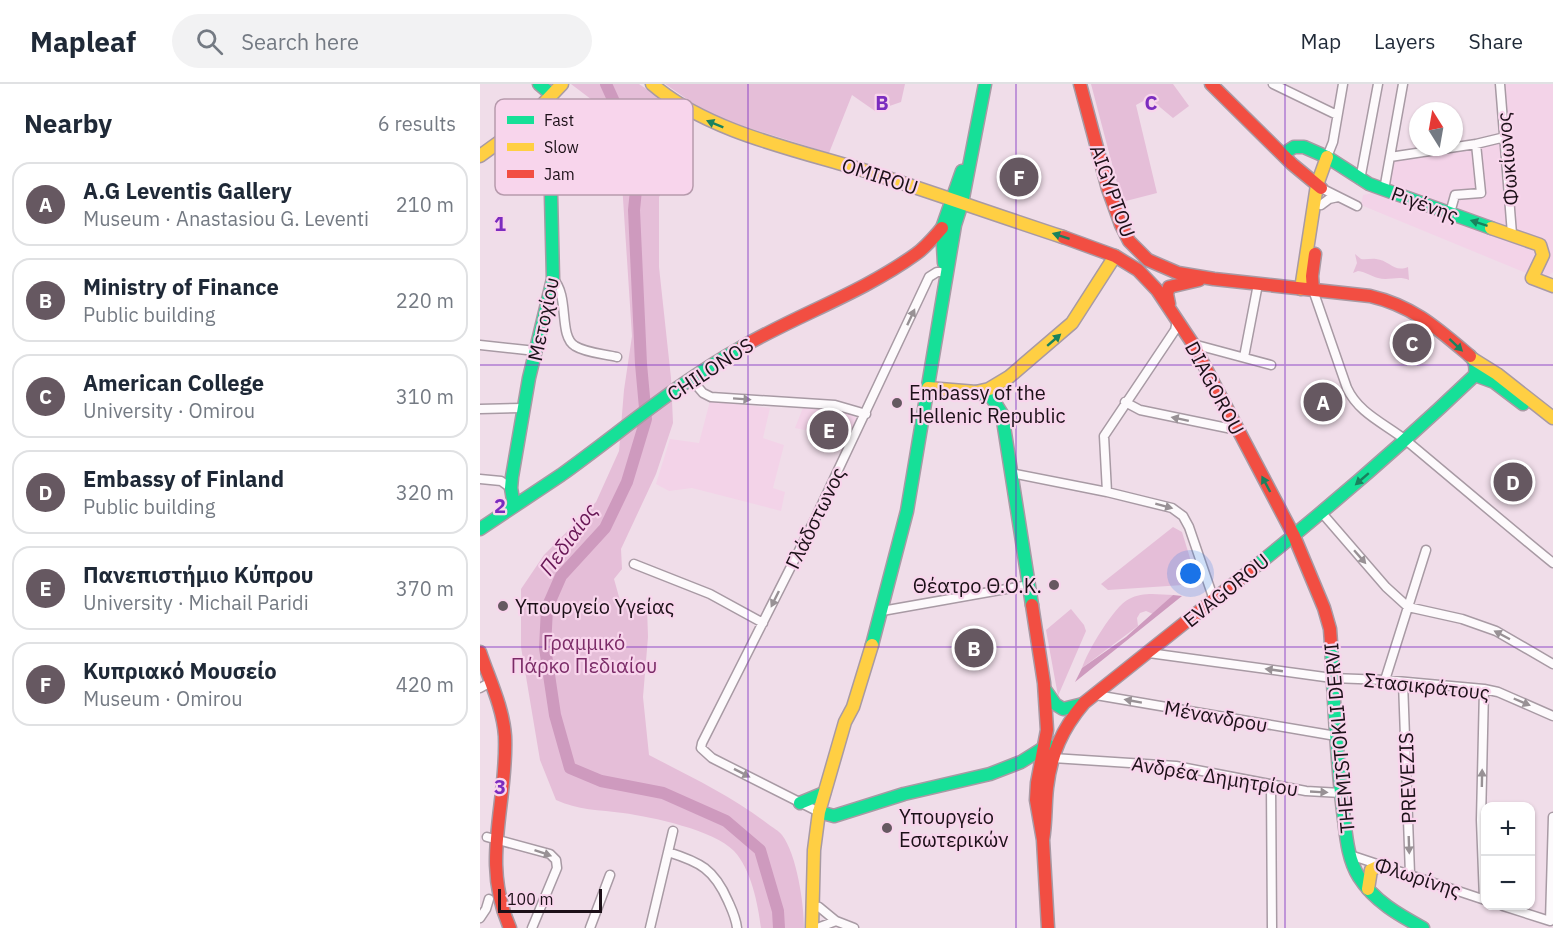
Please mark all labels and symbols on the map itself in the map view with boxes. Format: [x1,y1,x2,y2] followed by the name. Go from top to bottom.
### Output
[875,89,889,116] text: B
[1144,89,1158,116] text: C
[495,99,693,195] legend
[1409,102,1463,156] north arrow
[544,110,574,130] text: Fast
[1489,111,1525,207] street label: Φωκίωνος
[706,119,724,129] one-way arrow
[544,137,579,157] text: Slow
[1084,141,1142,241] street label: AIGYPTOU
[838,151,922,201] street label: OMIROU
[1000,154,1038,200] pin: F
[544,164,575,184] text: Jam
[1388,179,1462,229] street label: Ριγένης
[494,210,506,237] text: 1
[1470,218,1488,227] one-way arrow
[1051,231,1069,240] one-way arrow
[521,275,565,363] street label: Μετοχίου
[907,309,916,326] one-way arrow
[1392,320,1432,366] pin: C
[662,331,758,407] street label: CHILONOS
[1046,334,1061,347] one-way arrow
[1179,336,1251,440] street label: DIAGOROU
[1449,338,1464,352] one-way arrow
[909,379,1066,429] place label: Embassy of the Hellenic Republic
[1304,380,1342,424] pin: A
[732,395,751,404] one-way arrow
[890,396,904,410] marker: Embassy of the Hellenic Republic
[810,408,848,452] pin: E
[1171,414,1190,423] one-way arrow
[1494,460,1532,504] pin: D
[779,463,851,573] street label: Γλάδστωνος
[1355,472,1370,485] one-way arrow
[1261,476,1271,493] one-way arrow
[494,492,506,519] text: 2
[532,497,604,581] water label: Πεδιαίος
[1155,502,1173,512] one-way arrow
[1177,547,1275,633] street label: EVAGOROU
[1353,549,1366,564] one-way arrow
[1176,559,1205,588] your location
[913,572,1042,599] place label: Θέατρο Θ.Ο.Κ.
[1047,578,1061,592] marker: Θέατρο Θ.Ο.Κ.
[771,590,780,607] one-way arrow
[515,593,674,620] place label: Υπουργείο Υγείας
[496,599,510,613] marker: Υπουργείο Υγείας
[954,626,994,670] pin: B
[511,629,657,679] park label: Γραμμικό Πάρκο Πεδιαίου
[1494,630,1511,639] one-way arrow
[1317,642,1361,834] street label: THEMISTOKLI DERVI
[1264,666,1283,675] one-way arrow
[1363,666,1491,706] street label: Στασικράτους
[1162,694,1270,738] street label: Μένανδρου
[1124,697,1143,706] one-way arrow
[1513,698,1531,708] one-way arrow
[1392,732,1422,824] street label: PREVEZIS
[1130,750,1300,802] street label: Ανδρέα Δημητρίου
[734,768,751,778] one-way arrow
[1477,768,1486,787] one-way arrow
[494,773,506,800] text: 3
[1310,787,1329,796] one-way arrow
[899,803,1008,853] place label: Υπουργείο Εσωτερικών
[880,821,894,835] marker: Υπουργείο Εσωτερικών
[1404,836,1414,855] one-way arrow
[534,849,552,858] one-way arrow
[1371,850,1465,904] street label: Φλωρίνης
[498,886,602,914] scale bar

